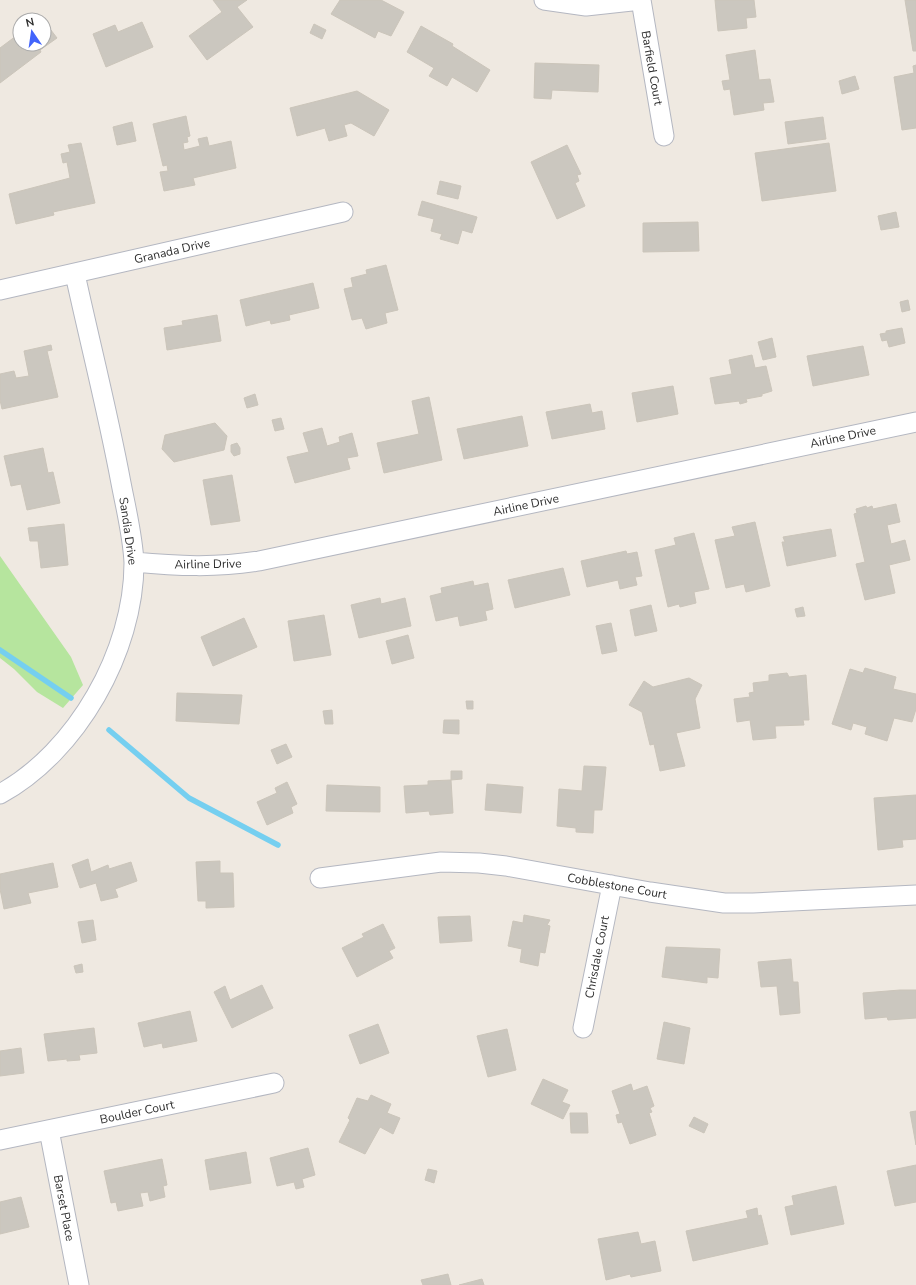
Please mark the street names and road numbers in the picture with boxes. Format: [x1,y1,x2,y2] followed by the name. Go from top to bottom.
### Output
[638,29,667,107] street label: Barfield Court
[132,235,212,267] street label: Granada Drive
[809,422,877,452] street label: Airline Drive
[492,490,560,520] street label: Airline Drive
[115,496,141,566] street label: Sandia Drive
[174,555,242,573] street label: Airline Drive
[566,869,669,903] street label: Cobblestone Court
[581,913,613,1000] street label: Chrisdale Court
[98,1096,176,1128] street label: Boulder Court
[50,1173,78,1243] street label: Barset Place

